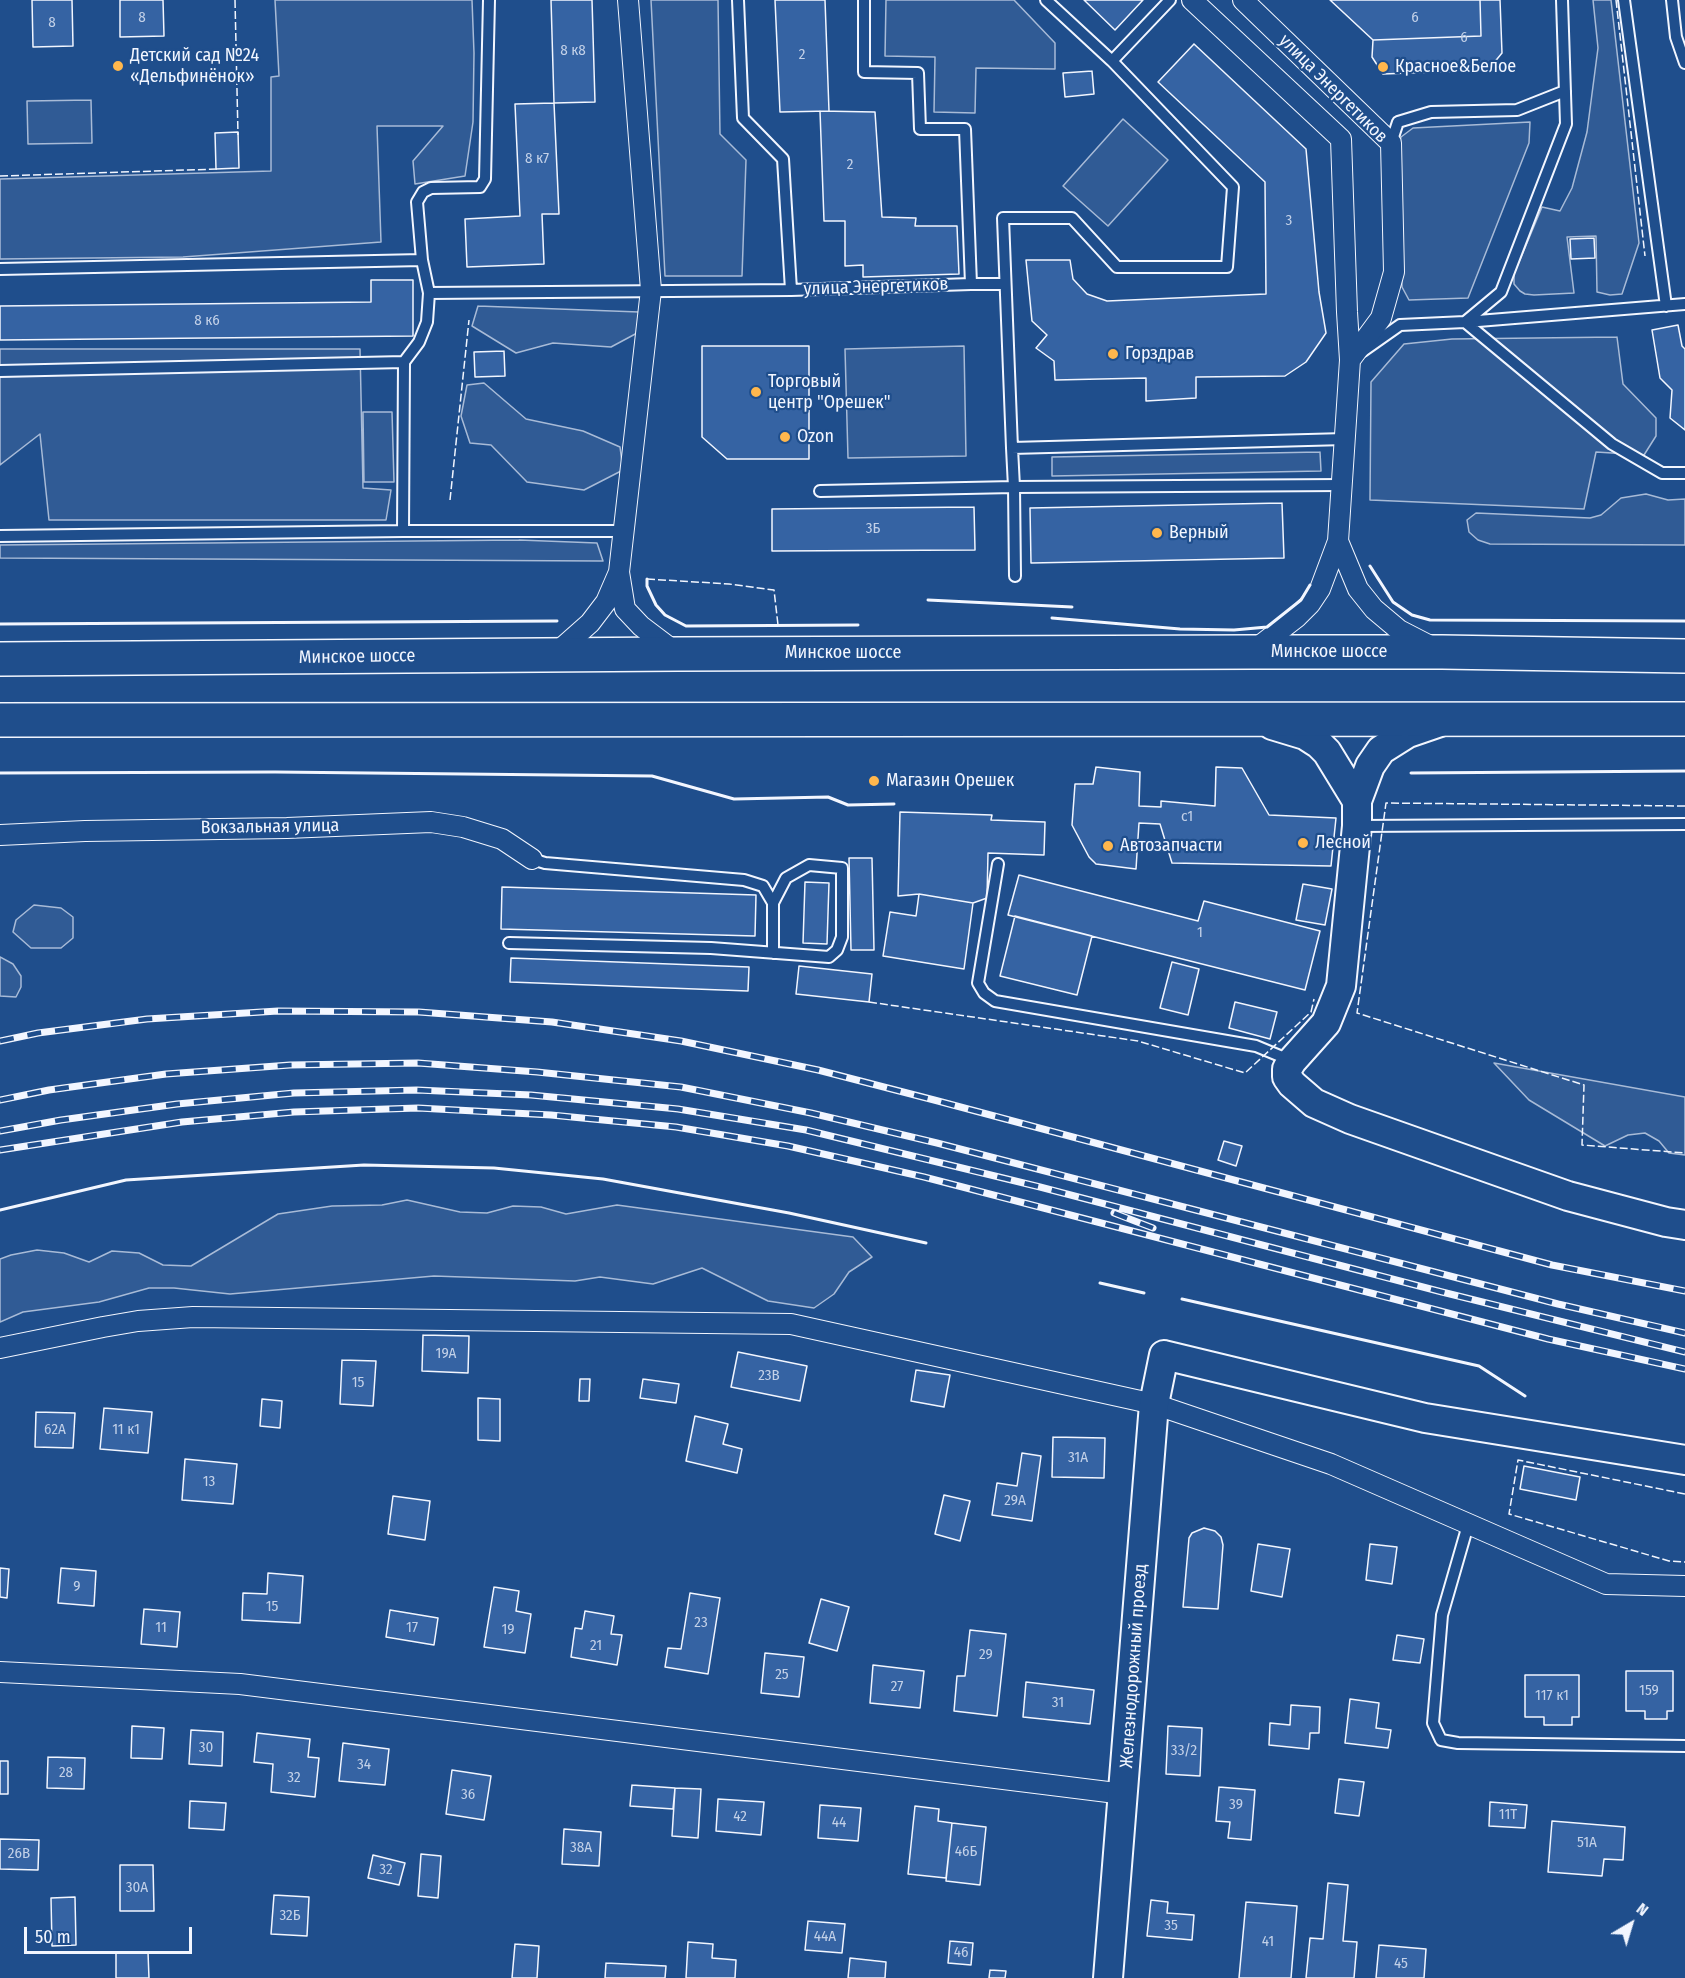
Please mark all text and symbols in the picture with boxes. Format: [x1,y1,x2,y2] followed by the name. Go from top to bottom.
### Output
[138,9,146,27] house number: 8
[1411,9,1419,27] house number: 6
[48,14,56,32] house number: 8
[1460,29,1468,47] house number: 6
[1274,30,1392,148] street label: улица Энергетиков
[560,42,586,60] house number: 8 к8
[130,45,259,88] place label: Детский сад №24 «Дельфинёнок»
[799,46,805,64] house number: 2
[1395,56,1516,78] place label: Красное&Белое
[111,59,125,73] marker: Детский сад №24 «Дельфинёнок»
[1376,60,1390,74] marker: Красное&Белое
[525,150,549,168] house number: 8 к7
[847,156,853,174] house number: 2
[1286,212,1292,230] house number: 3
[803,274,949,300] street label: улица Энергетиков
[194,312,220,330] house number: 8 к6
[1125,343,1194,365] place label: Горздрав
[1106,347,1120,361] marker: Горздрав
[768,371,891,413] place label: Торговый центр "Орешек"
[749,385,763,399] marker: Торговый центр "Орешек"
[797,426,834,448] place label: Ozon
[778,430,792,444] marker: Ozon
[866,520,880,538] house number: 3Б
[1169,522,1229,544] place label: Верный
[1150,526,1164,540] marker: Верный
[1271,641,1387,663] street label: Минское шоссе
[785,642,901,664] street label: Минское шоссе
[299,645,415,669] street label: Минское шоссе
[886,770,1014,792] place label: Магазин Орешек
[867,774,881,788] marker: Магазин Орешек
[1181,808,1193,826] house number: с1
[201,815,339,839] street label: Вокзальная улица
[1315,832,1371,854] place label: Лесной
[1120,835,1223,857] place label: Автозапчасти
[1296,836,1310,850] marker: Лесной
[1101,839,1115,853] marker: Автозапчасти
[1197,924,1203,942] house number: 1
[436,1345,456,1363] house number: 19А
[758,1367,780,1385] house number: 23В
[352,1374,364,1392] house number: 15
[44,1421,66,1439] house number: 62А
[112,1421,140,1439] house number: 11 к1
[1068,1449,1088,1467] house number: 31А
[203,1473,215,1491] house number: 13
[1004,1492,1026,1510] house number: 29А
[1116,1563,1152,1769] street label: Железнодорожный проезд
[73,1578,81,1596] house number: 9
[266,1598,278,1616] house number: 15
[694,1614,708,1632] house number: 23
[155,1619,167,1637] house number: 11
[406,1619,418,1637] house number: 17
[501,1621,515,1639] house number: 19
[590,1637,602,1655] house number: 21
[979,1646,993,1664] house number: 29
[775,1666,789,1684] house number: 25
[891,1678,903,1696] house number: 27
[1639,1682,1659,1700] house number: 159
[1535,1687,1569,1705] house number: 117 к1
[1052,1694,1064,1712] house number: 31
[199,1739,213,1757] house number: 30
[1171,1742,1197,1760] house number: 33/2
[357,1756,371,1774] house number: 34
[59,1764,73,1782] house number: 28
[287,1769,301,1787] house number: 32
[461,1786,475,1804] house number: 36
[1229,1796,1243,1814] house number: 39
[1499,1806,1517,1824] house number: 11Т
[733,1808,747,1826] house number: 42
[832,1814,846,1832] house number: 44
[1577,1834,1597,1852] house number: 51А
[570,1839,592,1857] house number: 38А
[955,1843,977,1861] house number: 46Б
[8,1845,30,1863] house number: 26В
[379,1861,393,1879] house number: 32
[126,1879,148,1897] house number: 30А
[1601,1894,1661,1954] north arrow
[1633,1899,1652,1920] text: N
[279,1907,301,1925] house number: 32Б
[27,1915,195,1953] scale bar
[1164,1917,1178,1935] house number: 35
[35,1926,71,1948] text: 50 m
[814,1928,836,1946] house number: 44А
[1262,1933,1274,1951] house number: 41
[954,1944,968,1962] house number: 46
[1394,1955,1408,1973] house number: 45

